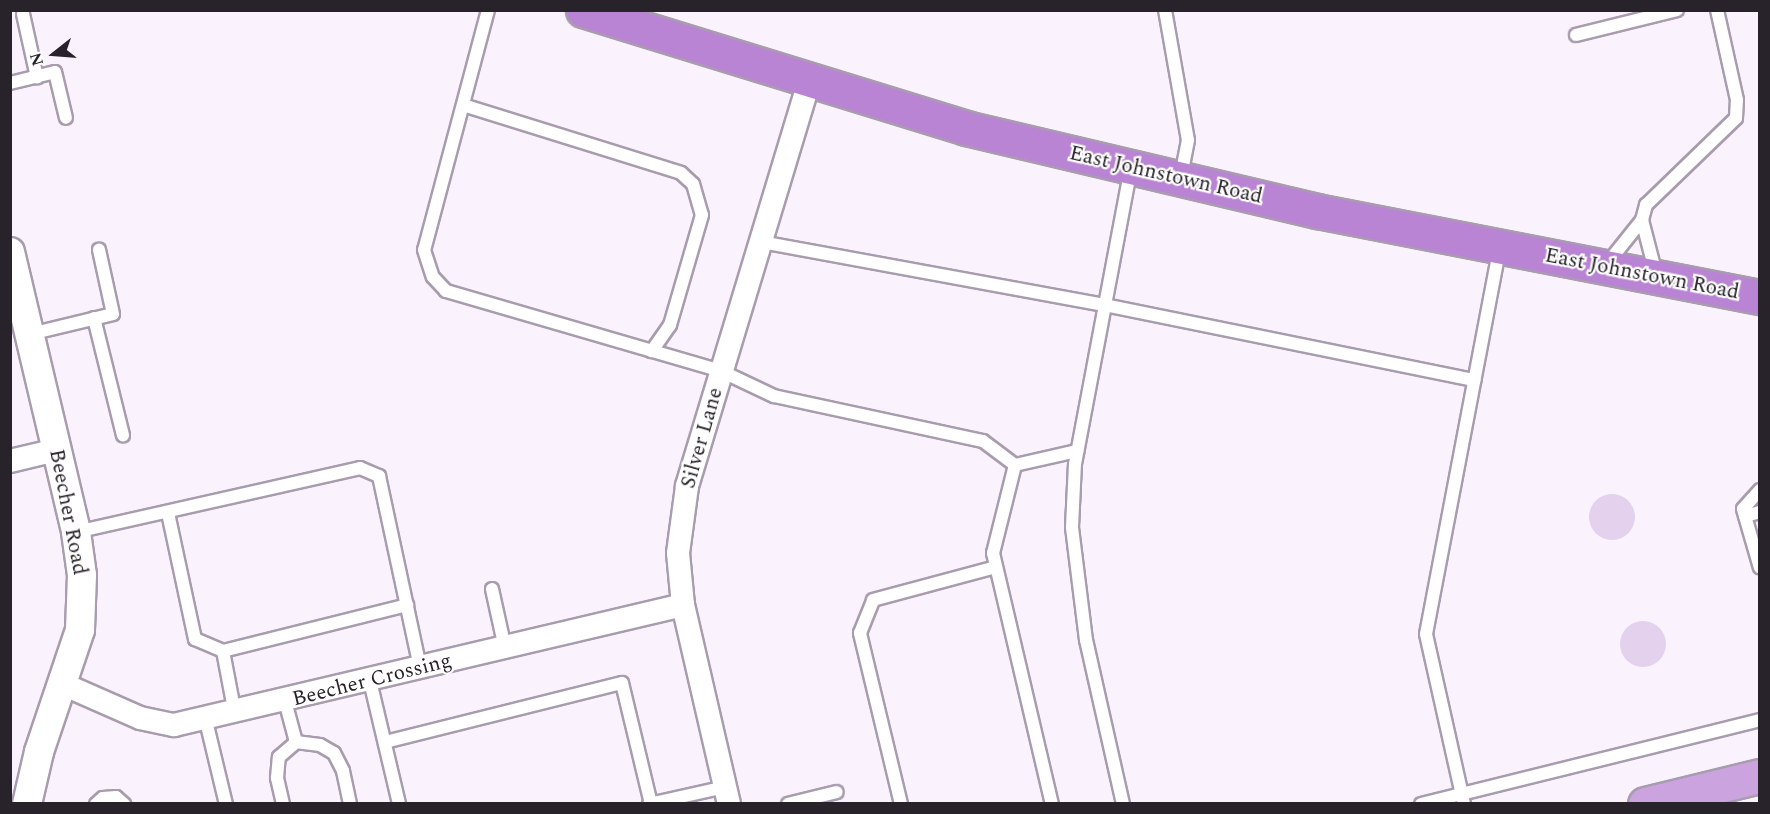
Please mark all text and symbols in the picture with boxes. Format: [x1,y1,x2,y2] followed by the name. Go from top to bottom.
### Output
[24,24,84,84] north arrow
[23,50,50,69] text: N
[1067,141,1265,209] street label: East Johnstown Road
[1543,243,1741,305] street label: East Johnstown Road
[676,385,728,491] street label: Silver Lane
[43,447,93,577] street label: Beecher Road
[290,648,454,712] street label: Beecher Crossing

